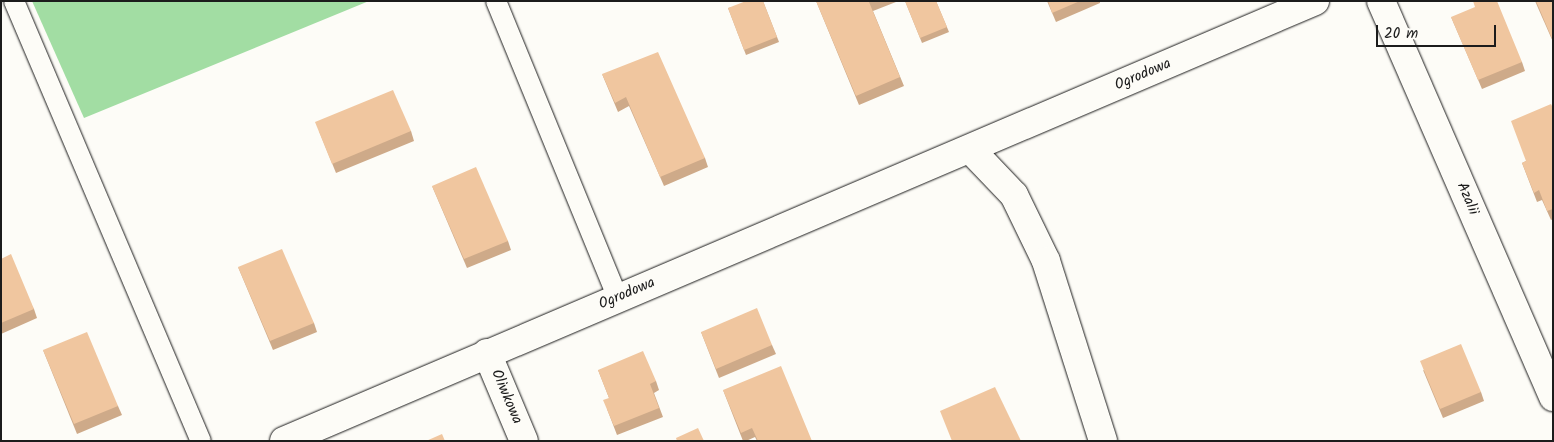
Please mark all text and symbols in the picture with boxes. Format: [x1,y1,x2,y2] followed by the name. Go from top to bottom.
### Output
[1379,15,1499,47] scale bar
[1384,22,1418,46] text: 20 m
[1112,55,1174,95] street label: Ogrodowa
[1452,180,1482,218] street label: Azalii
[596,274,658,314] street label: Ogrodowa
[486,367,526,427] street label: Oliwkowa

